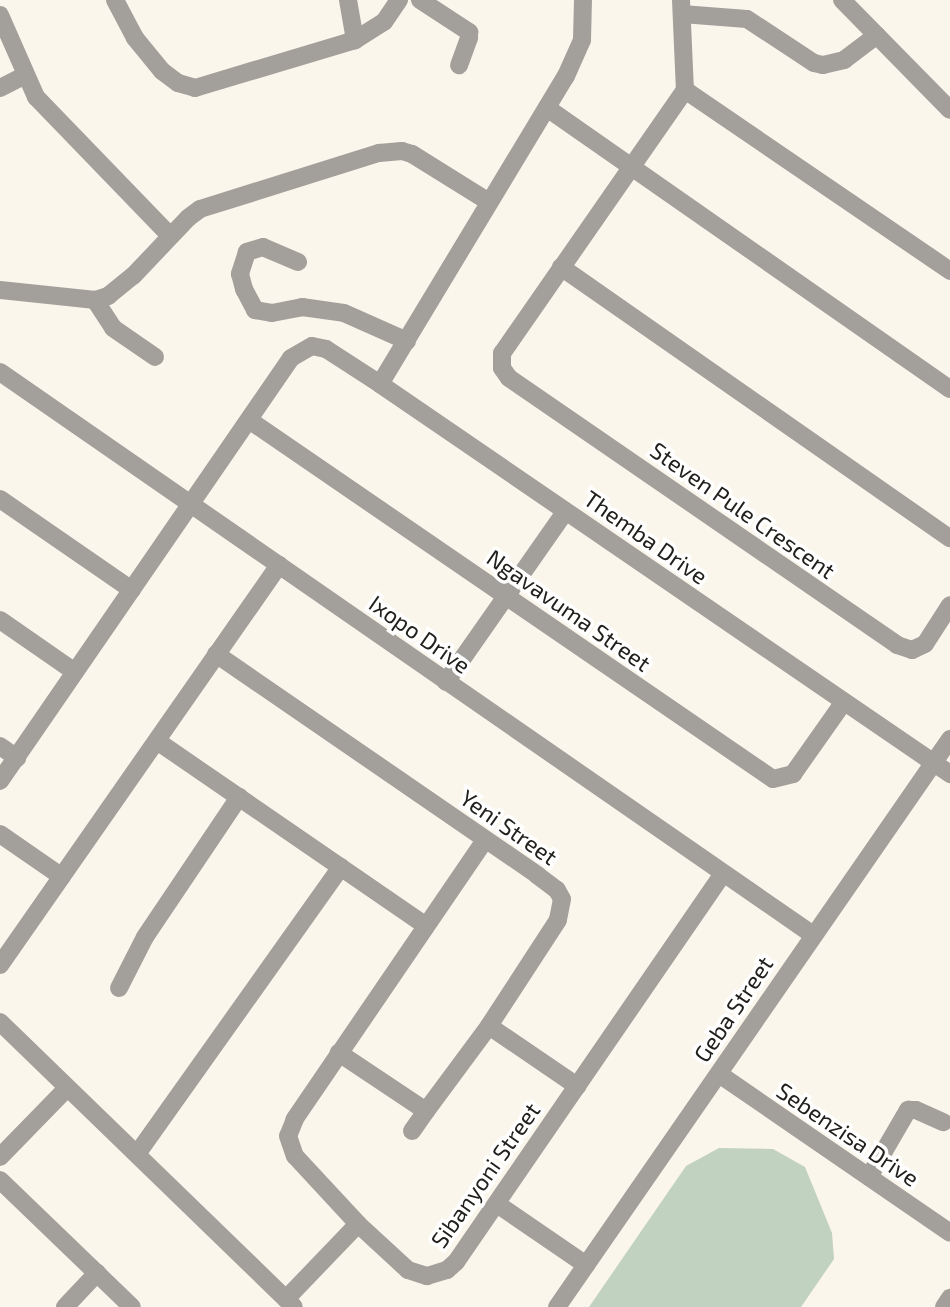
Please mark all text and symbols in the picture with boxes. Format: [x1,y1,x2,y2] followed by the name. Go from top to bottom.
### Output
[645,436,841,584] street label: Steven Pule Crescent
[579,484,713,590] street label: Themba Drive
[482,543,656,677] street label: Ngavavuma Street
[364,589,476,679] street label: Ixopo Drive
[455,784,563,870] street label: Yeni Street
[688,951,778,1067] street label: Geba Street
[772,1076,924,1192] street label: Sebenzisa Drive
[425,1097,545,1253] street label: Sibanyoni Street

